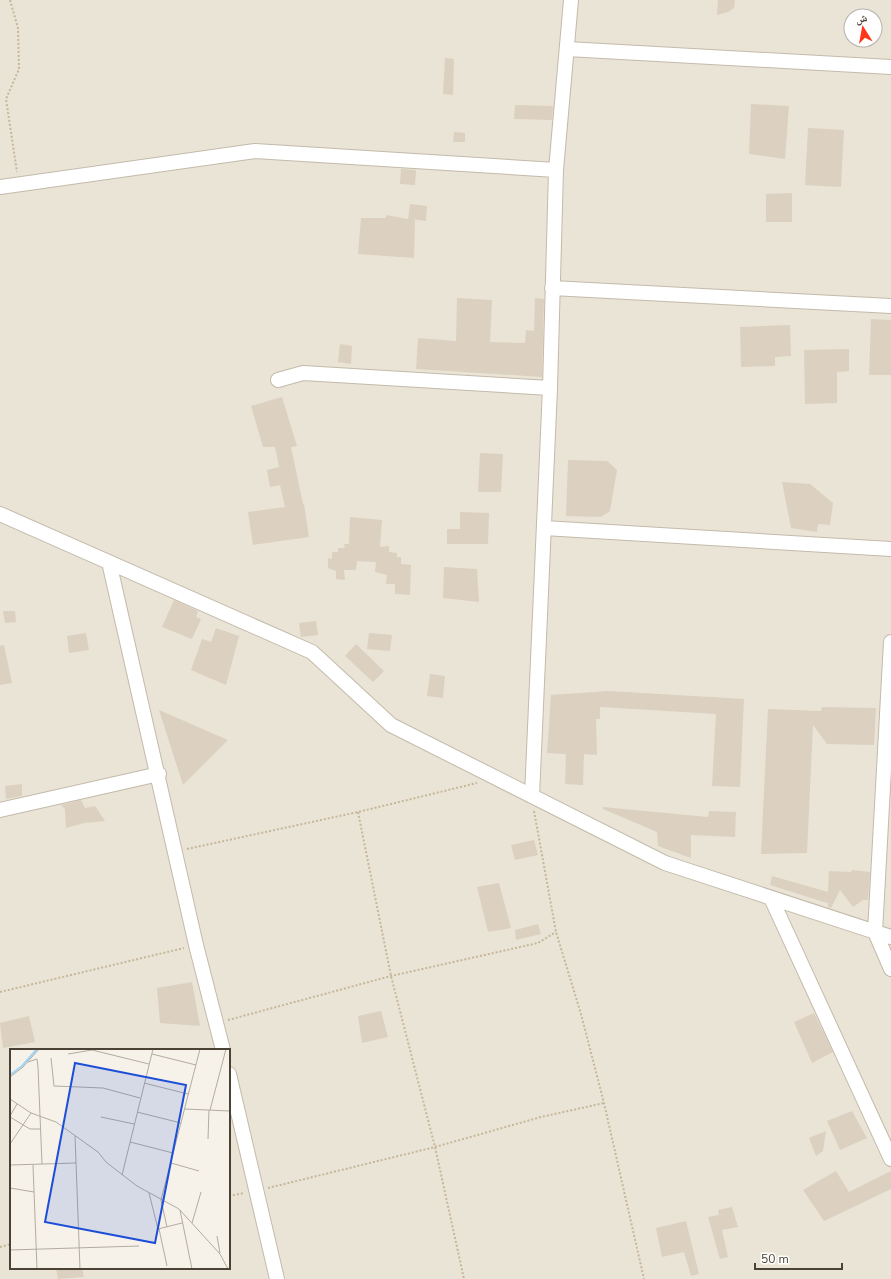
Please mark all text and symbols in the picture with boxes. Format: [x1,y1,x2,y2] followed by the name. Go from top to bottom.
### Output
[843,8,883,48] north arrow
[854,10,869,27] text: ش
[10,1049,230,1269] inset map
[755,1245,842,1271] scale bar
[761,1251,789,1267] text: 50 m

